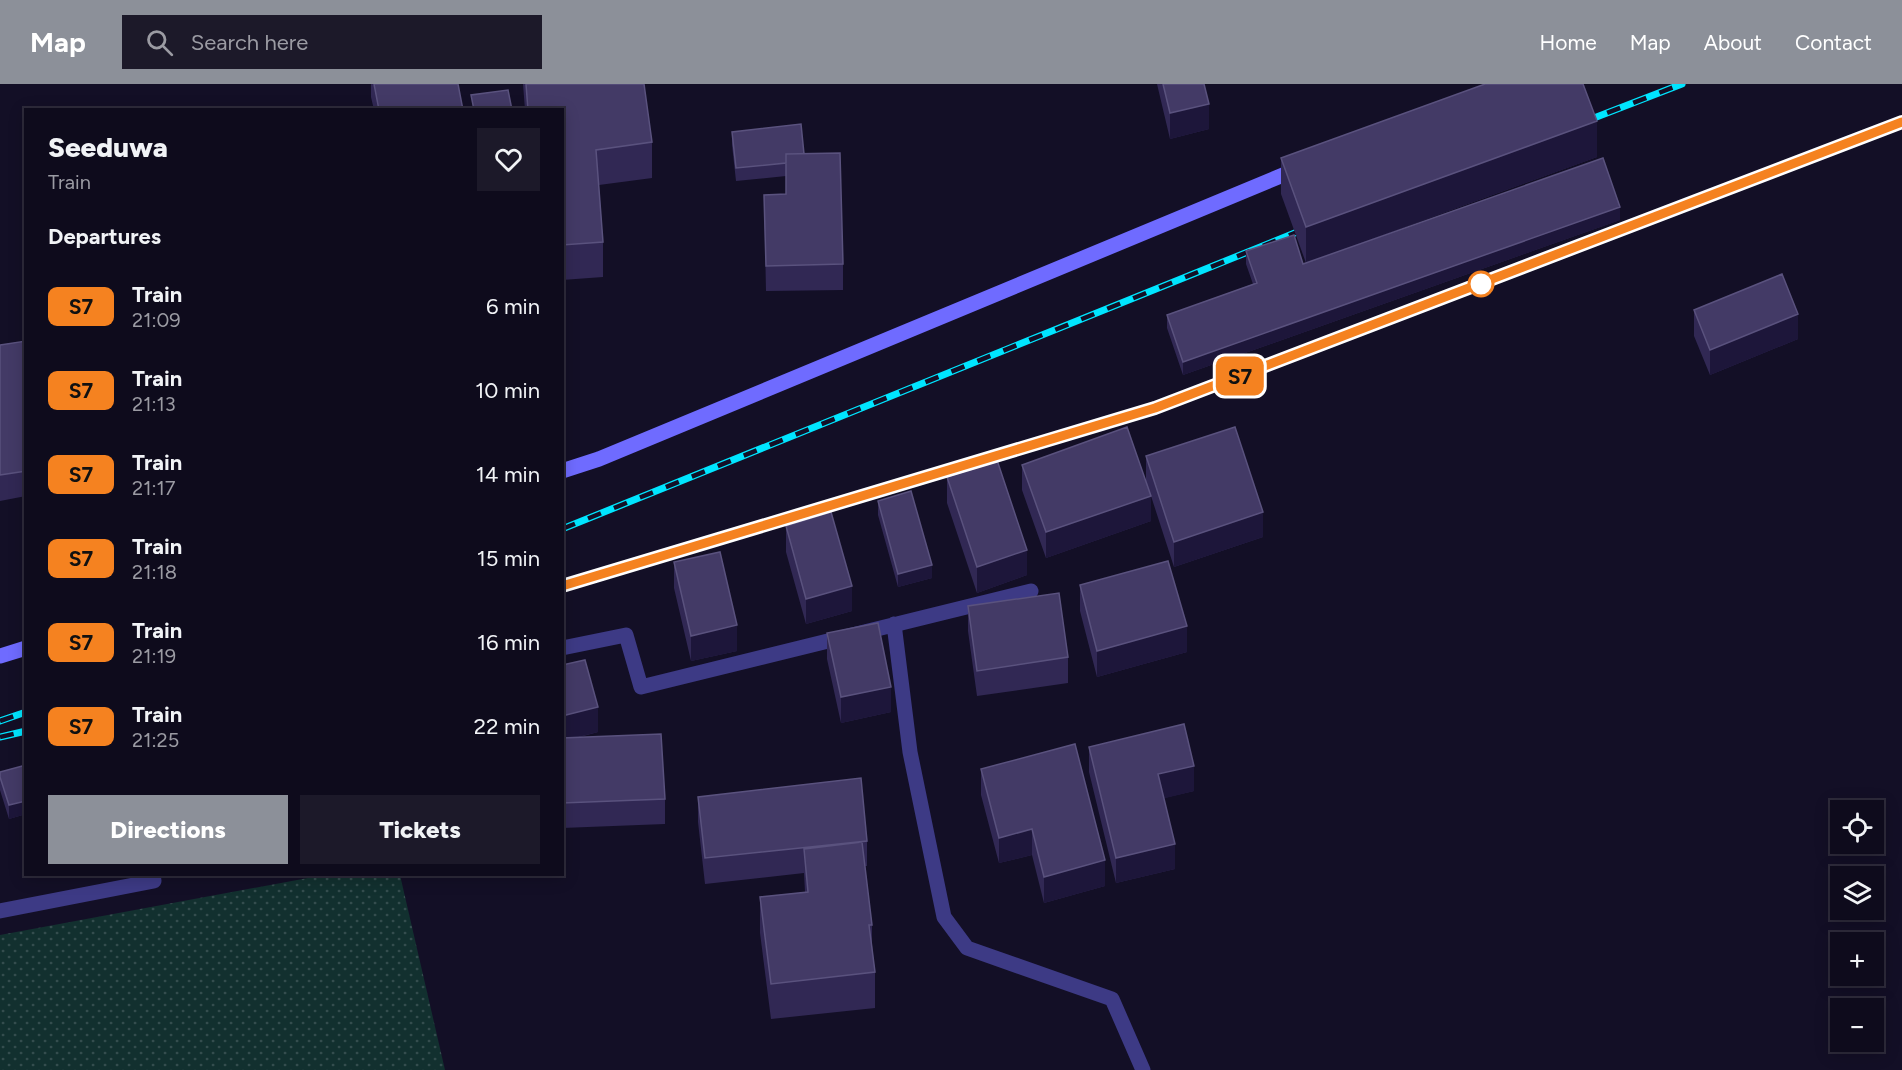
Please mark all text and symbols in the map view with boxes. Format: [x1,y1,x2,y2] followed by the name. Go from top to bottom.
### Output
[122,15,542,69] search box
[30,25,86,59] text: Map
[143,26,176,59] icon: search
[191,29,308,56] text: Search here
[1540,30,1597,55] text: Home
[1630,30,1671,55] text: Map
[1704,30,1762,55] text: About
[1795,30,1872,55] text: Contact
[477,128,540,191] button: heart
[48,130,168,164] text: Seeduwa
[48,170,91,194] text: Train
[48,223,161,250] text: Departures
[1468,271,1494,297] unlabelled marker
[132,281,182,308] text: Train
[486,293,540,320] text: 6 min
[69,294,93,319] text: S7
[132,308,181,332] text: 21:09
[1213,356,1267,396] line badge: S7
[1228,364,1252,389] text: S7
[132,365,182,392] text: Train
[475,377,540,404] text: 10 min
[69,378,93,403] text: S7
[132,392,176,416] text: 21:13
[132,449,182,476] text: Train
[476,461,540,488] text: 14 min
[69,462,93,487] text: S7
[132,476,176,500] text: 21:17
[132,533,182,560] text: Train
[477,545,540,572] text: 15 min
[69,546,93,571] text: S7
[132,560,177,584] text: 21:18
[132,617,182,644] text: Train
[477,629,540,656] text: 16 min
[69,630,93,655] text: S7
[132,644,176,668] text: 21:19
[132,701,182,728] text: Train
[474,713,540,740] text: 22 min
[69,714,93,739] text: S7
[132,728,179,752] text: 21:25
[48,795,288,864] button: Directions
[300,795,540,864] button: Tickets
[1830,800,1884,1052] map controls
[1830,800,1884,854] button: locate
[1830,866,1884,920] button: layers
[1830,932,1884,986] button: +
[1830,998,1884,1052] button: −

